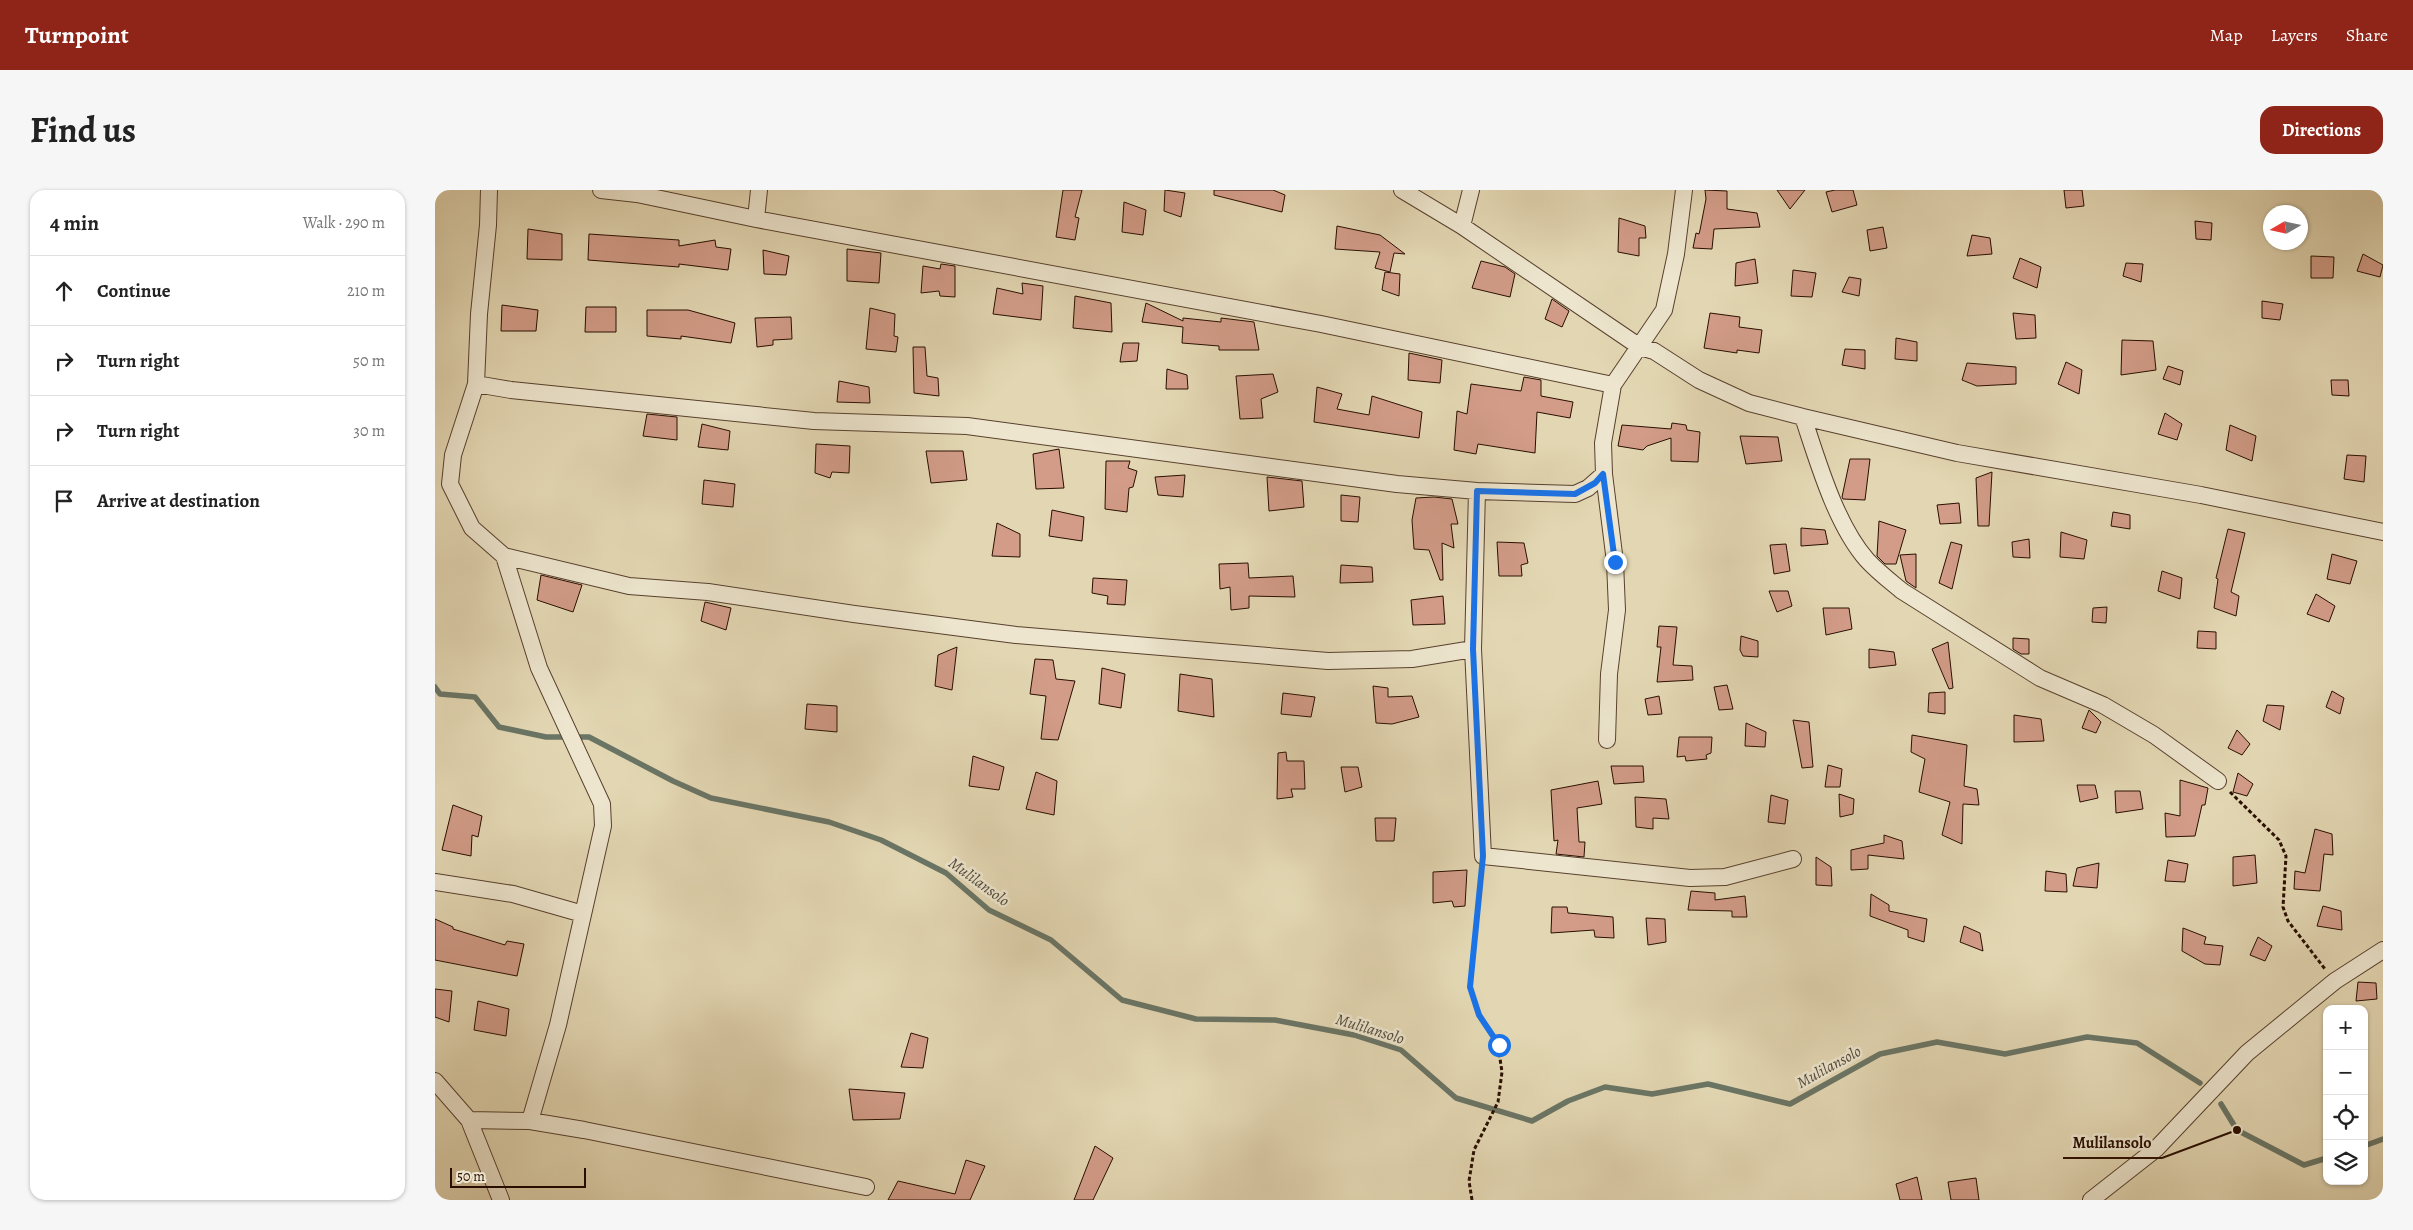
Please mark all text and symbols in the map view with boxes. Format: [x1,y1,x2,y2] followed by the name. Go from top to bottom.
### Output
[25,19,129,51] text: Turnpoint
[2210,23,2243,47] text: Map
[2271,23,2318,47] text: Layers
[2346,23,2388,47] text: Share
[30,106,136,154] text: Find us
[2260,106,2383,154] button: Directions
[2263,205,2308,250] north arrow
[50,209,99,237] text: 4 min
[303,212,385,234] text: Walk · 290 m
[50,277,78,305] icon: ahead
[97,278,171,304] text: Continue
[347,280,385,302] text: 210 m
[50,347,78,375] icon: right
[97,348,179,374] text: Turn right
[353,350,385,372] text: 50 m
[50,417,78,445] icon: right
[97,418,179,444] text: Turn right
[353,420,385,442] text: 30 m
[50,487,78,515] icon: arrive
[97,488,260,514] text: Arrive at destination
[1604,551,1627,574] route end
[944,852,1014,912] water label: Mulilansolo
[2323,1005,2368,1185] map controls
[2323,1005,2368,1050] button: +
[1333,1008,1407,1050] water label: Mulilansolo
[1488,1034,1511,1057] route start
[1793,1040,1865,1094] water label: Mulilansolo
[2323,1050,2368,1095] button: −
[2323,1095,2368,1140] button: locate
[2063,1127,2162,1158] callout: Mulilansolo
[2072,1132,2152,1154] text: Mulilansolo
[2323,1140,2368,1185] button: layers
[450,1165,586,1188] scale bar
[457,1167,485,1186] text: 50 m

